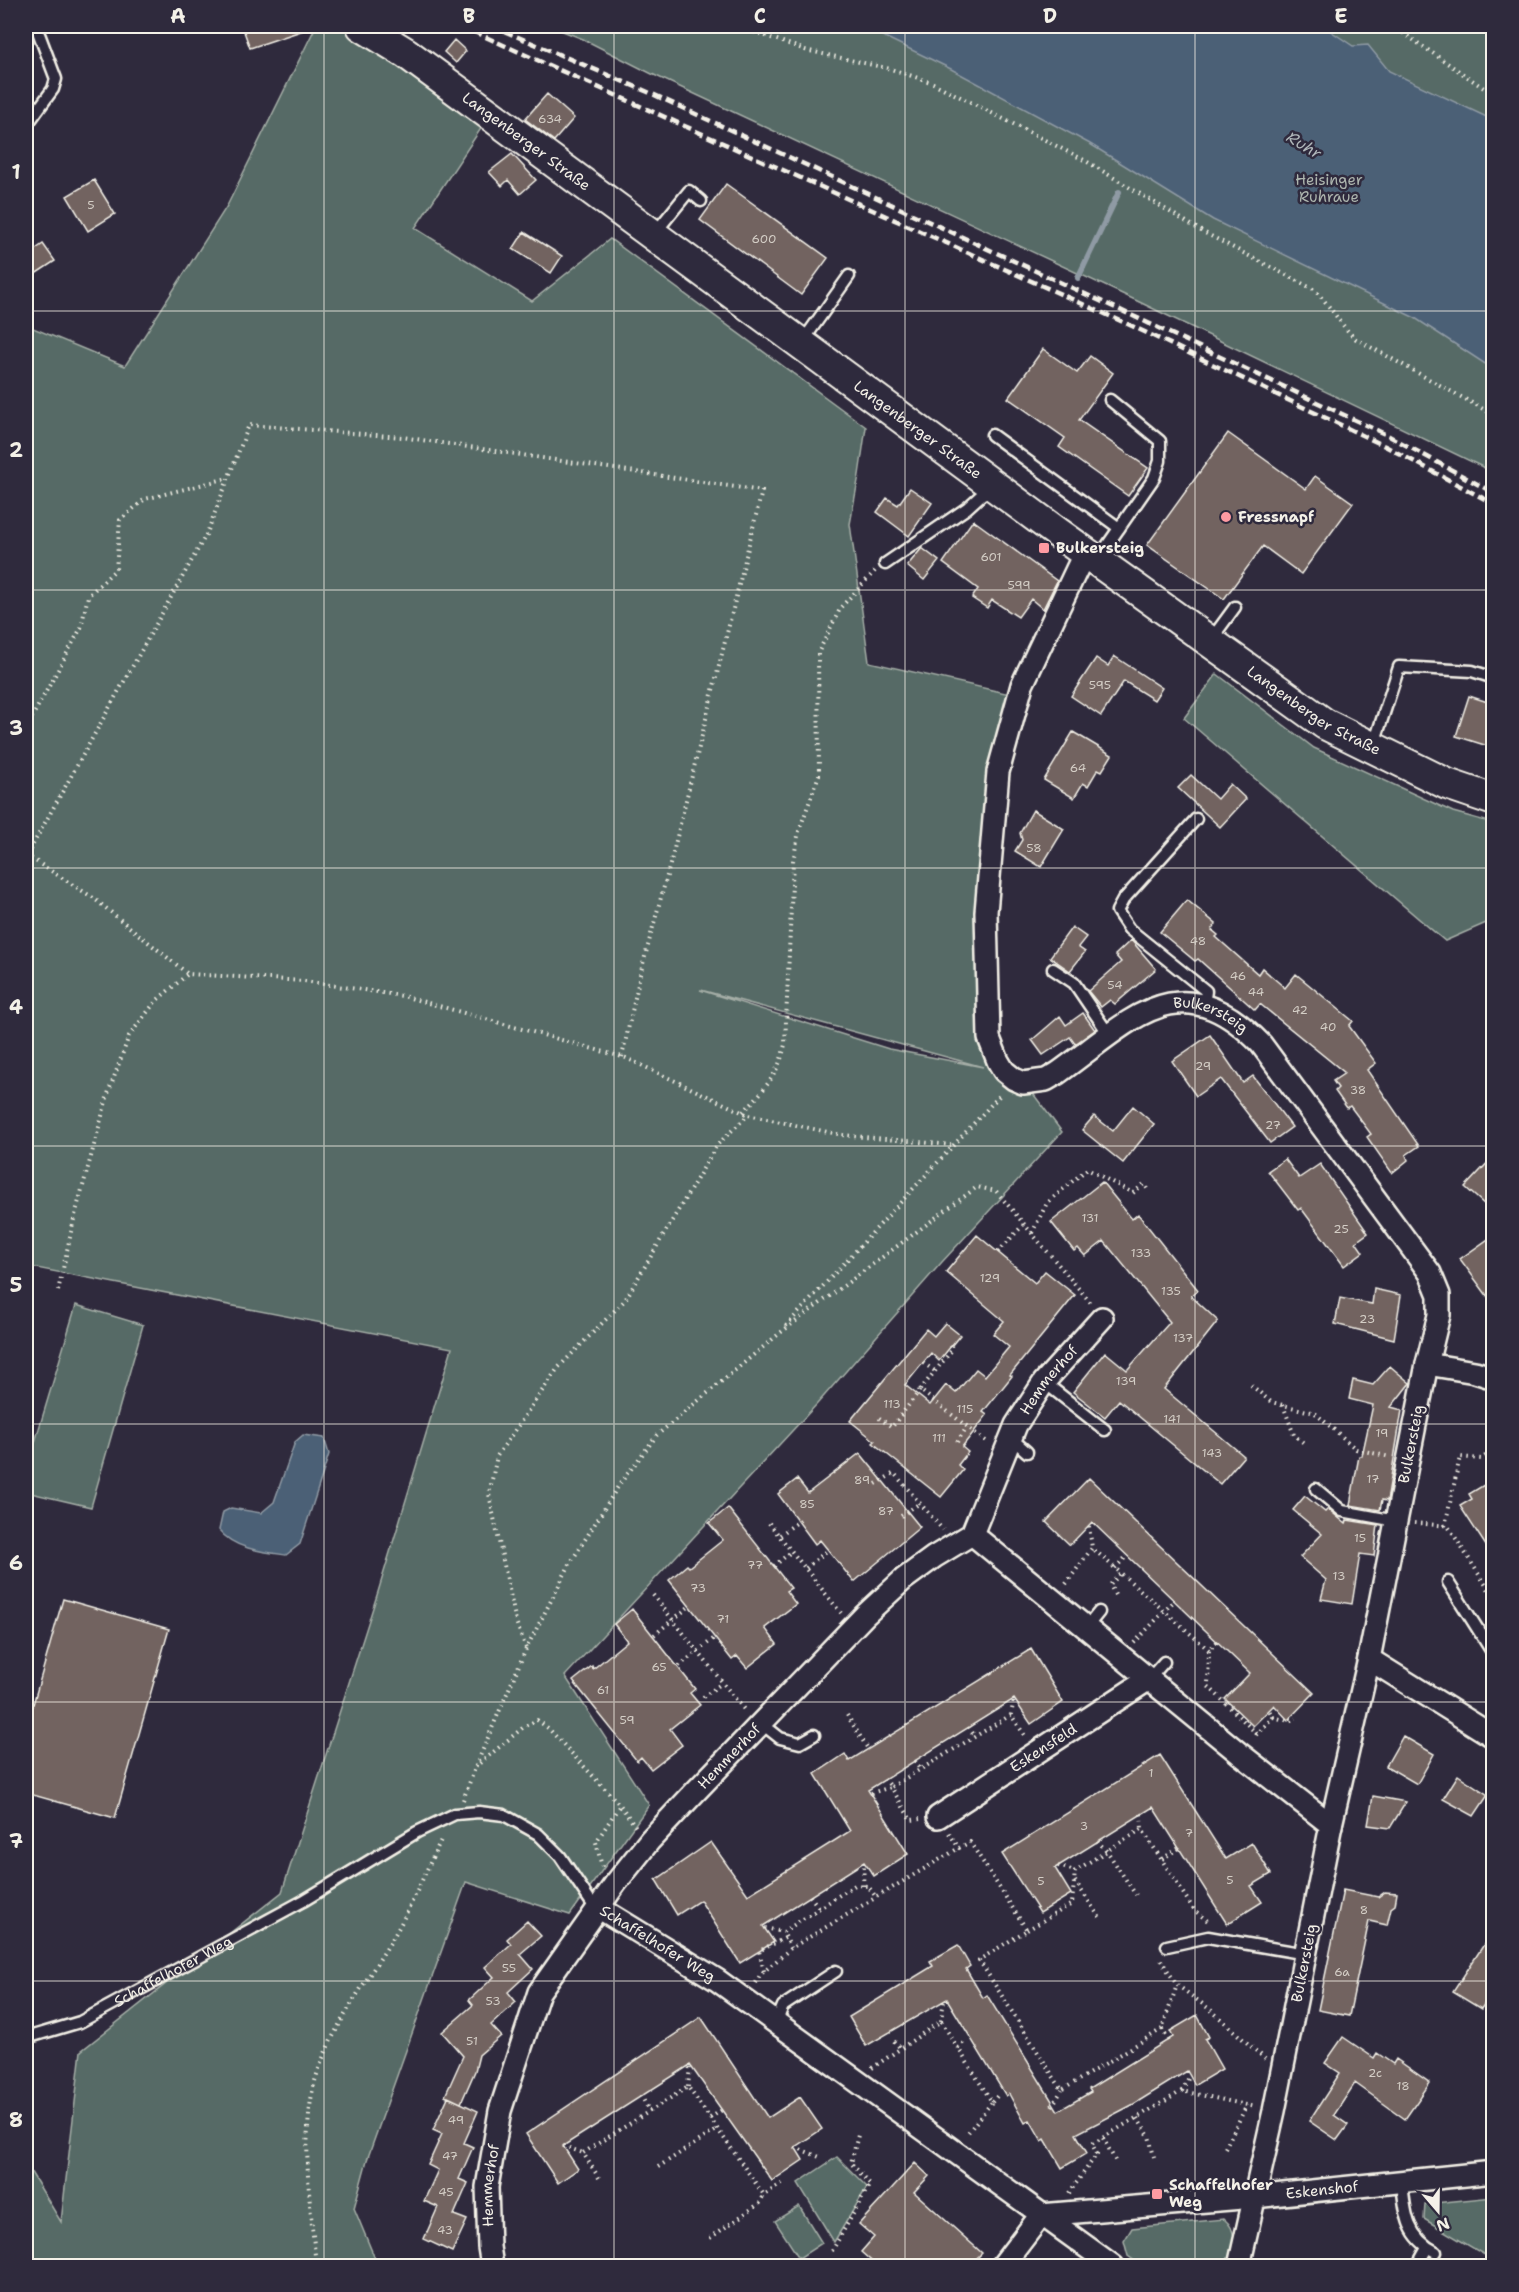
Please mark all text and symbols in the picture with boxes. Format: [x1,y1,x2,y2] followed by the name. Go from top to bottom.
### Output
[170,3,186,29] text: A
[463,3,475,29] text: B
[754,3,766,29] text: C
[1043,3,1057,29] text: D
[1334,3,1348,29] text: E
[458,88,594,195] street label: Langenberger Straße
[538,111,562,127] house number: 634
[1283,126,1326,164] water label: Ruhr
[11,159,21,185] text: 1
[1295,170,1363,207] park label: Heisinger Ruhraue
[87,197,95,213] house number: 5
[752,231,776,247] house number: 600
[850,376,986,484] street label: Langenberger Straße
[9,437,23,463] text: 2
[1238,507,1314,527] place label: Fressnapf
[1219,510,1233,524] marker: Fressnapf
[1056,538,1144,558] place label: Bulkersteig
[1037,541,1051,555] marker: Bulkersteig
[980,549,1002,565] house number: 601
[1007,577,1031,593] house number: 599
[1243,661,1384,760] street label: Langenberger Straße
[1089,677,1111,693] house number: 595
[9,715,23,741] text: 3
[1070,760,1086,776] house number: 64
[1026,840,1042,856] house number: 58
[1190,933,1206,949] house number: 48
[1230,968,1246,984] house number: 46
[1107,977,1123,993] house number: 54
[1248,984,1264,1000] house number: 44
[1173,993,1252,1038] street label: Bulkersteig
[9,994,23,1020] text: 4
[1292,1002,1308,1018] house number: 42
[1320,1019,1336,1035] house number: 40
[1195,1058,1211,1074] house number: 29
[1350,1082,1366,1098] house number: 38
[1265,1117,1281,1133] house number: 27
[1081,1210,1099,1226] house number: 131
[1333,1221,1349,1237] house number: 25
[1131,1245,1151,1261] house number: 133
[980,1270,1000,1286] house number: 129
[10,1272,22,1298] text: 5
[1161,1283,1181,1299] house number: 135
[1359,1311,1375,1327] house number: 23
[1173,1330,1193,1346] house number: 137
[1015,1341,1083,1419] street label: Hemmerhof
[1116,1373,1136,1389] house number: 139
[883,1396,901,1412] house number: 113
[957,1401,973,1417] house number: 115
[1394,1403,1428,1485] street label: Bulkersteig
[1163,1411,1181,1427] house number: 141
[1376,1425,1388,1441] house number: 19
[932,1430,946,1446] house number: 111
[1202,1445,1222,1461] house number: 143
[1367,1471,1379,1487] house number: 17
[854,1472,870,1488] house number: 89
[799,1496,815,1512] house number: 85
[878,1503,894,1519] house number: 87
[1354,1530,1366,1546] house number: 15
[9,1550,23,1576] text: 6
[747,1557,763,1573] house number: 77
[1333,1568,1345,1584] house number: 13
[690,1580,706,1596] house number: 73
[717,1611,729,1627] house number: 71
[651,1659,667,1675] house number: 65
[597,1682,609,1698] house number: 61
[619,1712,635,1728] house number: 59
[693,1719,766,1793] street label: Hemmerhof
[1006,1719,1081,1777] street label: Eskensfeld
[1148,1765,1154,1781] house number: 1
[1080,1818,1088,1834] house number: 3
[1185,1825,1193,1841] house number: 7
[9,1828,23,1854] text: 7
[1226,1872,1234,1888] house number: 5
[1037,1873,1045,1889] house number: 5
[596,1901,719,1987] street label: Schaffelhofer Weg
[1360,1902,1368,1918] house number: 8
[1287,1922,1321,2004] street label: Bulkersteig
[110,1931,236,2012] street label: Schaffelhofer Weg
[502,1960,516,1976] house number: 55
[1334,1964,1350,1980] house number: 6a
[485,1993,501,2009] house number: 53
[466,2033,478,2049] house number: 51
[1368,2065,1382,2081] house number: 2c
[1396,2078,1410,2094] house number: 18
[9,2107,23,2133] text: 8
[448,2112,464,2128] house number: 49
[477,2142,504,2227] street label: Hemmerhof
[442,2148,458,2164] house number: 47
[1169,2175,1273,2212] place label: Schaffelhofer Weg
[1285,2176,1360,2204] street label: Eskenshof
[1408,2181,1468,2241] north arrow
[438,2184,454,2200] house number: 45
[1150,2187,1164,2201] marker: Schaffelhofer Weg
[1433,2213,1453,2237] text: N
[437,2222,453,2238] house number: 43

